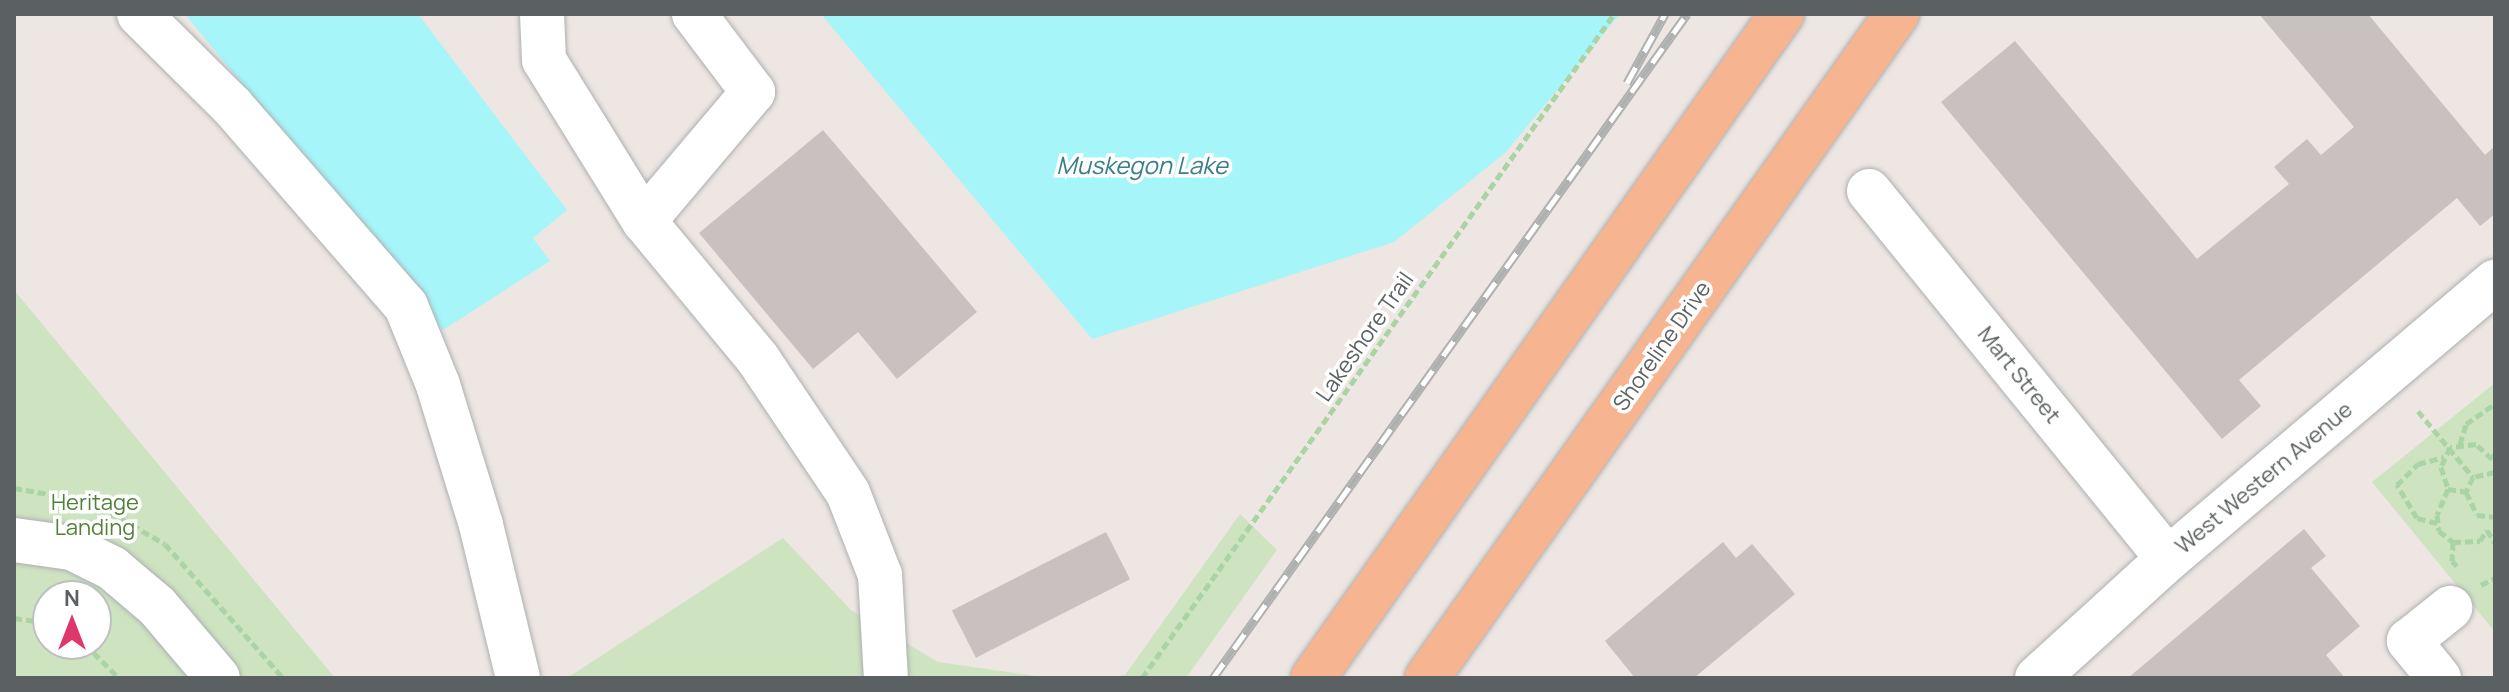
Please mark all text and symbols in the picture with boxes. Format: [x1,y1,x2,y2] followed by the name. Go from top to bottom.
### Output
[1056,151,1228,179] water label: Muskegon Lake
[1311,267,1419,407] street label: Lakeshore Trail
[1608,276,1716,416] street label: Shoreline Drive
[1972,321,2066,429] street label: Mart Street
[2170,396,2358,560] street label: West Western Avenue
[51,489,139,540] park label: Heritage Landing
[32,580,112,660] north arrow
[64,583,80,613] text: N

